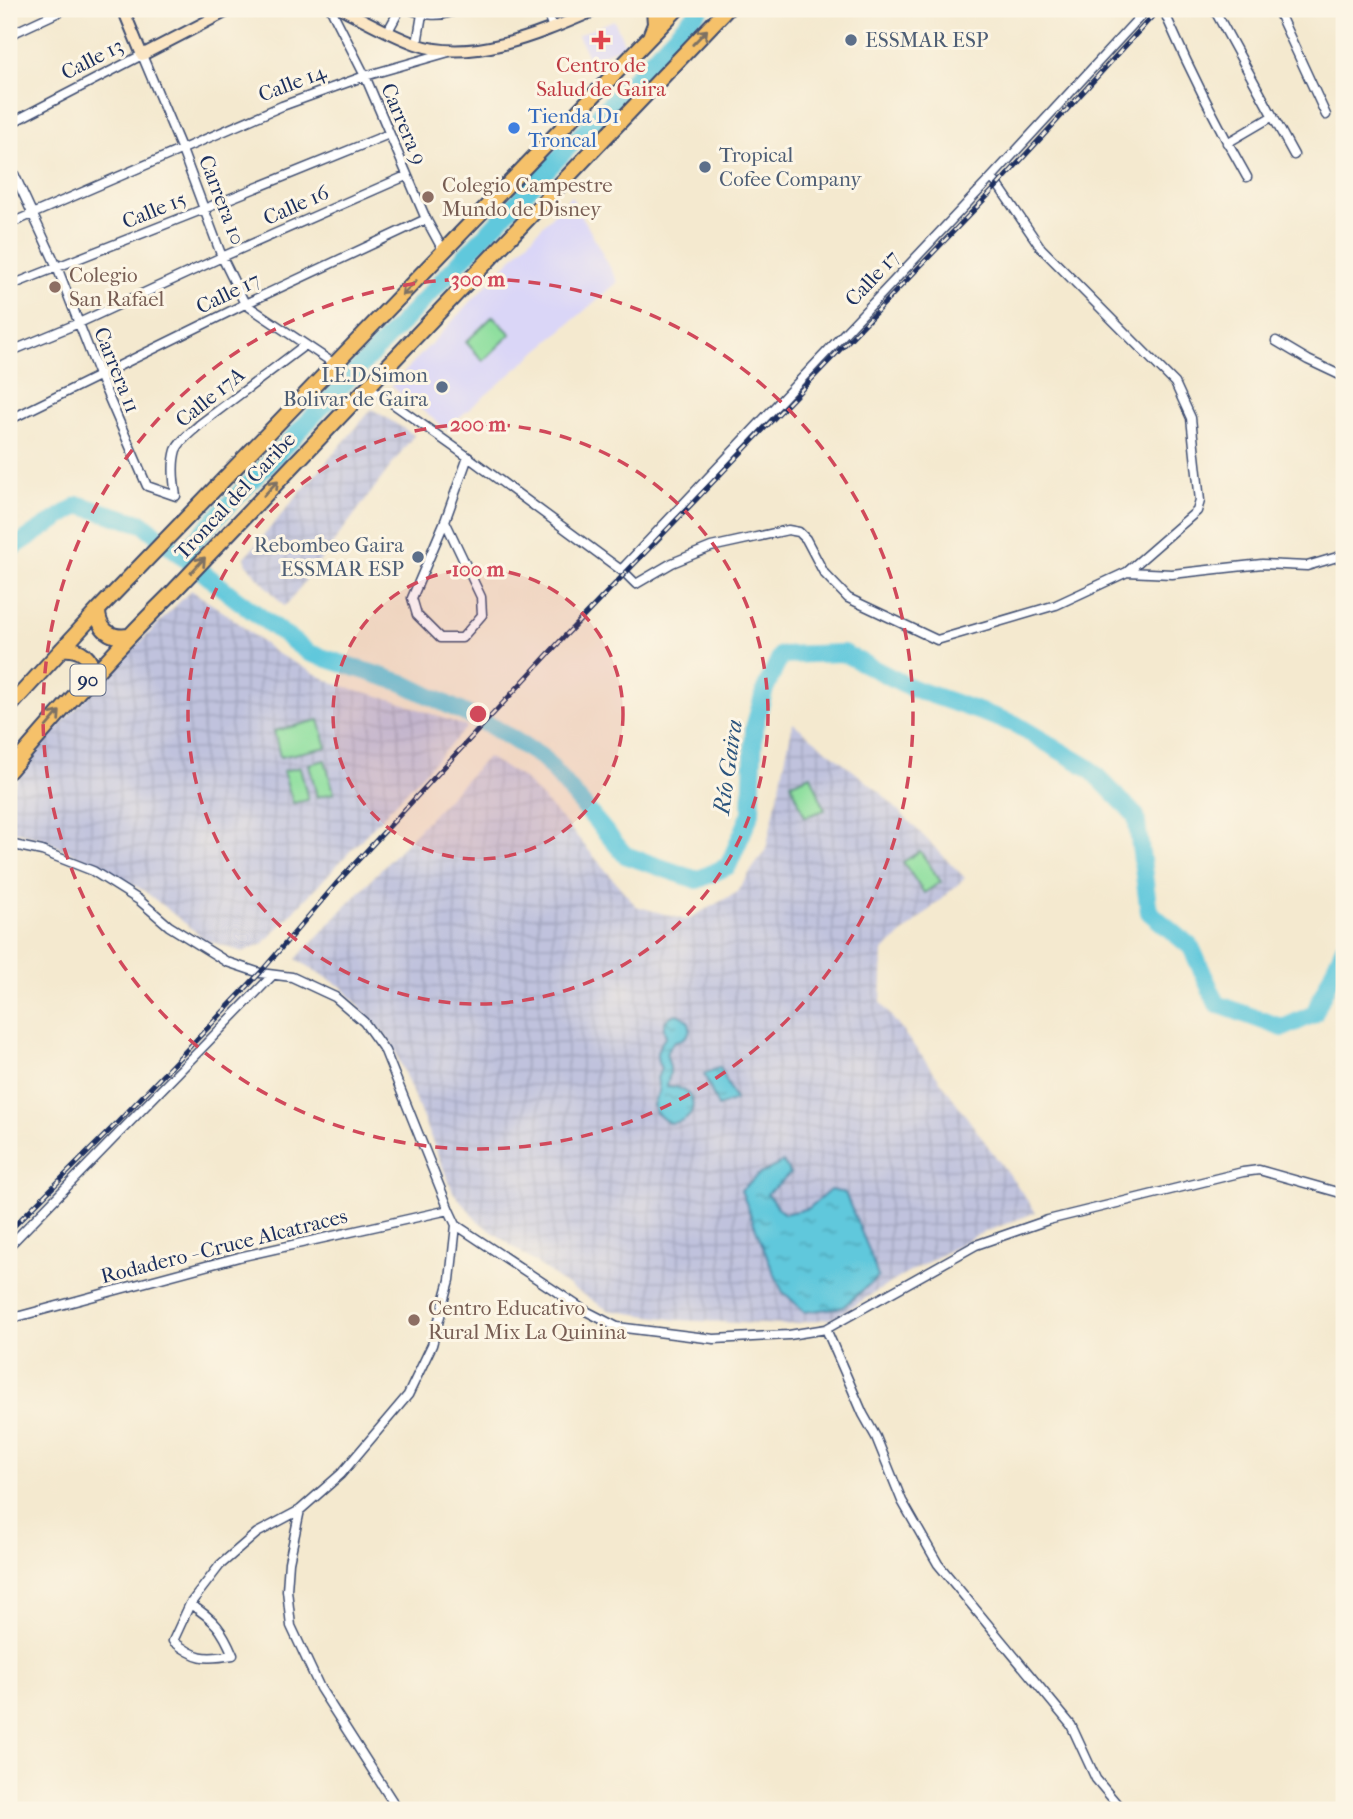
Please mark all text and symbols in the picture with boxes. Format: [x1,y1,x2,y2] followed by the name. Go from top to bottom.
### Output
[865,28,989,52] place label: ESSMAR ESP
[692,29,709,46] one-way arrow
[591,30,611,50] marker: Centro de Salud de Gaira
[843,32,859,48] marker: ESSMAR ESP
[57,33,127,85] street label: Calle 13
[536,53,666,101] place label: Centro de Salud de Gaira
[255,59,330,107] street label: Calle 14
[376,80,432,168] street label: Carrera 9
[528,104,619,152] place label: Tienda D1 Troncal
[506,120,522,136] marker: Tienda D1 Troncal
[719,143,862,191] place label: Tropical Cofee Company
[194,152,250,248] street label: Carrera 10
[697,159,713,175] marker: Tropical Cofee Company
[442,173,613,221] place label: Colegio Campestre Mundo de Disney
[260,180,333,230] street label: Calle 16
[119,186,189,234] street label: Calle 15
[420,189,436,205] marker: Colegio Campestre Mundo de Disney
[840,245,904,311] street label: Calle 17
[69,263,164,311] place label: Colegio San Rafael
[192,267,264,319] street label: Calle 17
[451,267,505,291] text: 300 m
[47,279,63,295] marker: Colegio San Rafael
[401,279,418,296] one-way arrow
[89,324,145,416] street label: Carrera 11
[171,362,249,432] street label: Calle 17A
[283,363,428,411] place label: I.E.D Simon Bolivar de Gaira
[434,379,450,395] marker: I.E.D Simon Bolivar de Gaira
[450,412,507,436] text: 200 m
[170,427,300,565] street label: Troncal del Caribe
[263,480,280,497] one-way arrow
[254,533,404,581] place label: Rebombeo Gaira ESSMAR ESP
[410,549,426,565] marker: Rebombeo Gaira ESSMAR ESP
[190,557,207,574] one-way arrow
[452,557,505,581] text: 100 m
[70,664,106,695] road number: 90
[466,702,490,726] centre of rings
[45,710,61,728] one-way arrow
[708,718,748,818] water label: Río Gaira
[98,1204,350,1288] street label: Rodadero - Cruce Alcatraces
[428,1296,626,1344] place label: Centro Educativo Rural Mix La Quinina
[406,1312,422,1328] marker: Centro Educativo Rural Mix La Quinina

